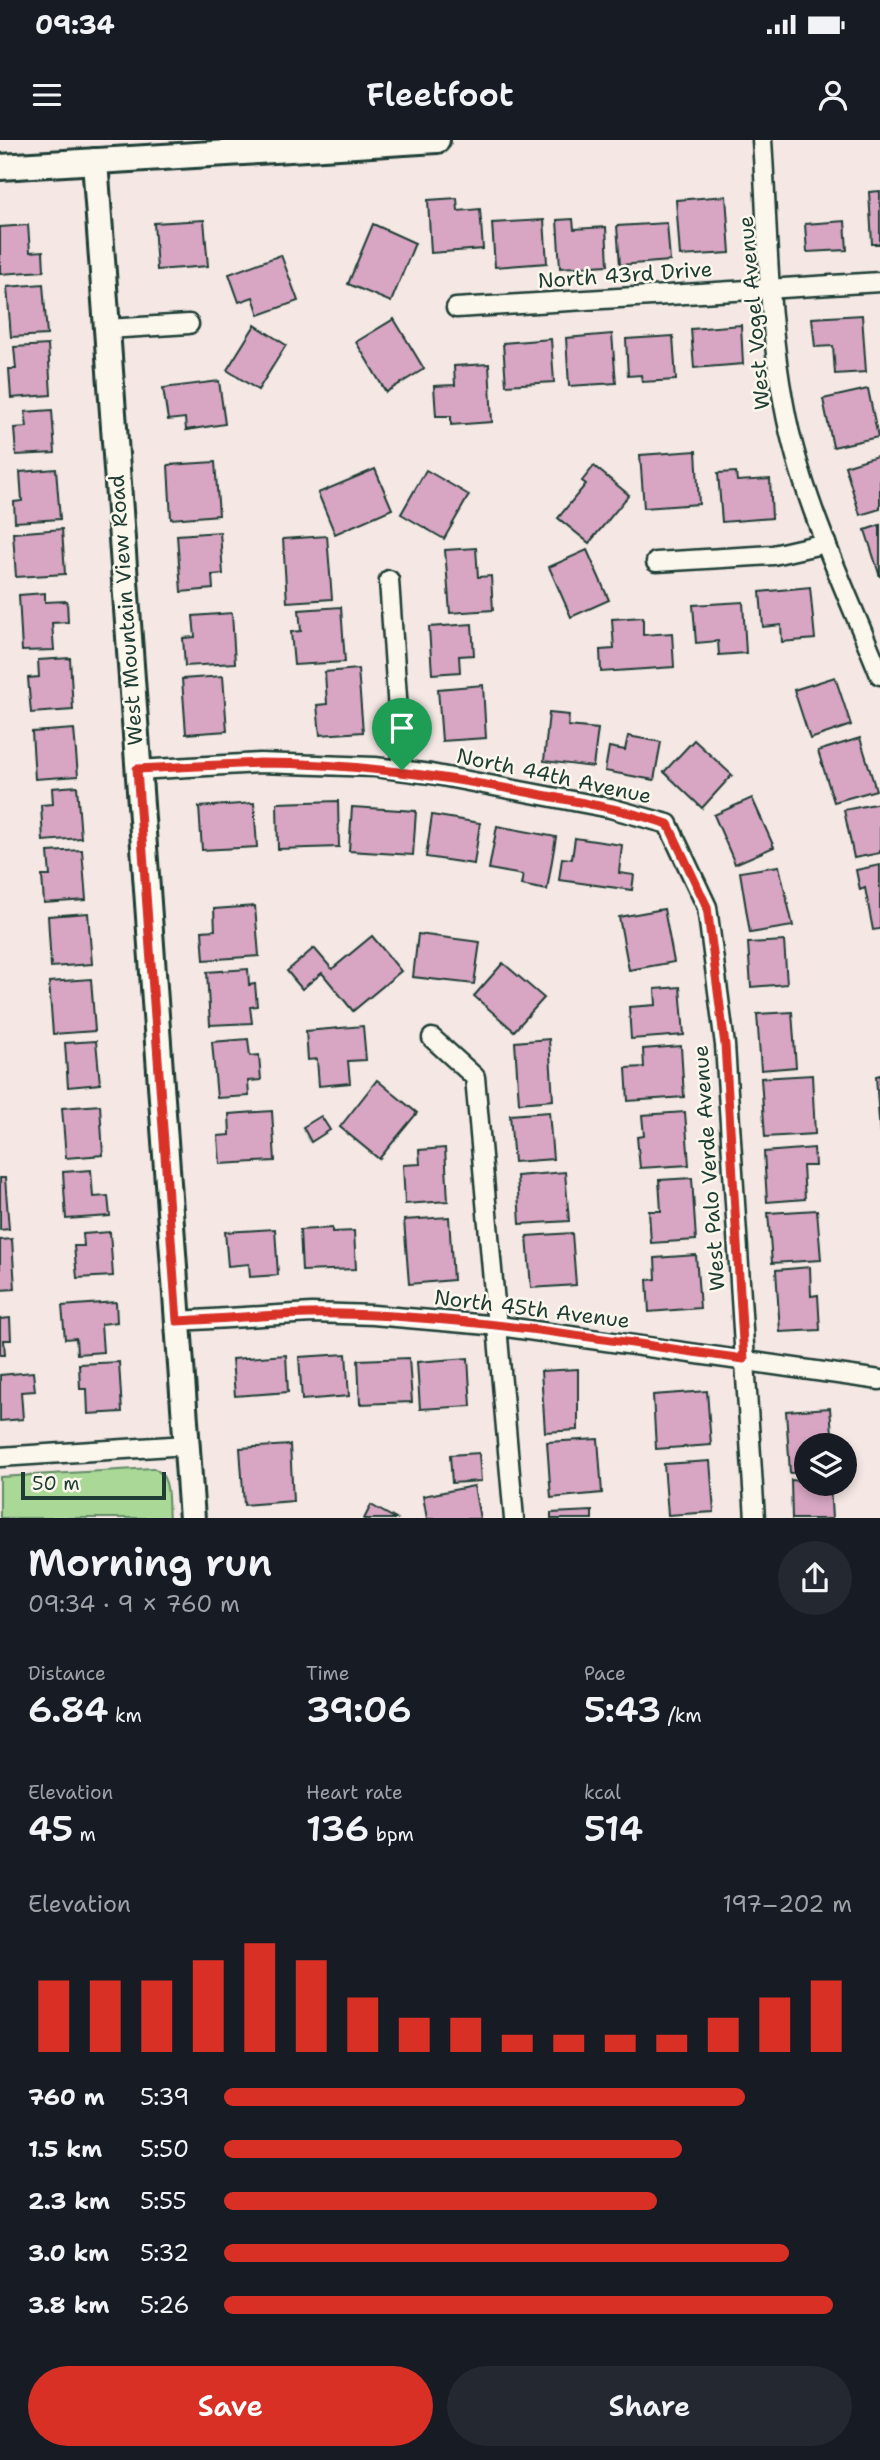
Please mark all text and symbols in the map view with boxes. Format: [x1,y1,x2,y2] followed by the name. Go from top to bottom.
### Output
[35,7,115,42] text: 09:34
[366,73,514,116] text: Fleetfoot
[28,76,66,114] icon: menu
[814,76,852,114] icon: person
[732,215,776,411] street label: West Vogel Avenue
[537,255,713,295] street label: North 43rd Drive
[103,474,149,746] street label: West Mountain View Road
[372,698,432,770] pin
[383,709,421,747] icon: arrive
[454,742,654,810] street label: North 44th Avenue
[686,1044,732,1292] street label: West Palo Verde Avenue
[433,1283,631,1335] street label: North 45th Avenue
[794,1433,857,1496] map controls
[794,1433,857,1496] button: layers
[21,1470,166,1501] scale bar
[32,1471,80,1496] text: 50 m
[28,1537,272,1588] text: Morning run
[778,1541,852,1615] button: share
[28,1589,240,1619] text: 09:34 · 9 × 760 m
[28,1661,106,1686] text: Distance
[306,1661,350,1686] text: Time
[584,1661,626,1686] text: Pace
[28,1686,108,1733] text: 6.84
[306,1686,412,1733] text: 39:06
[584,1686,661,1733] text: 5:43
[108,1703,142,1728] text: km
[661,1703,702,1728] text: /km
[28,1780,113,1805] text: Elevation
[306,1780,403,1805] text: Heart rate
[584,1780,621,1805] text: kcal
[28,1805,73,1852] text: 45
[306,1805,369,1852] text: 136
[584,1805,643,1852] text: 514
[73,1822,96,1847] text: m
[369,1822,414,1847] text: bpm
[28,1889,131,1919] text: Elevation
[722,1889,852,1919] text: 197–202 m
[28,2082,105,2112] text: 760 m
[140,2082,189,2112] text: 5:39
[28,2134,102,2164] text: 1.5 km
[140,2134,189,2164] text: 5:50
[28,2186,110,2216] text: 2.3 km
[140,2186,186,2216] text: 5:55
[28,2238,109,2268] text: 3.0 km
[140,2238,189,2268] text: 5:32
[28,2290,109,2320] text: 3.8 km
[140,2290,190,2320] text: 5:26
[28,2366,433,2446] button: Save
[447,2366,852,2446] button: Share

